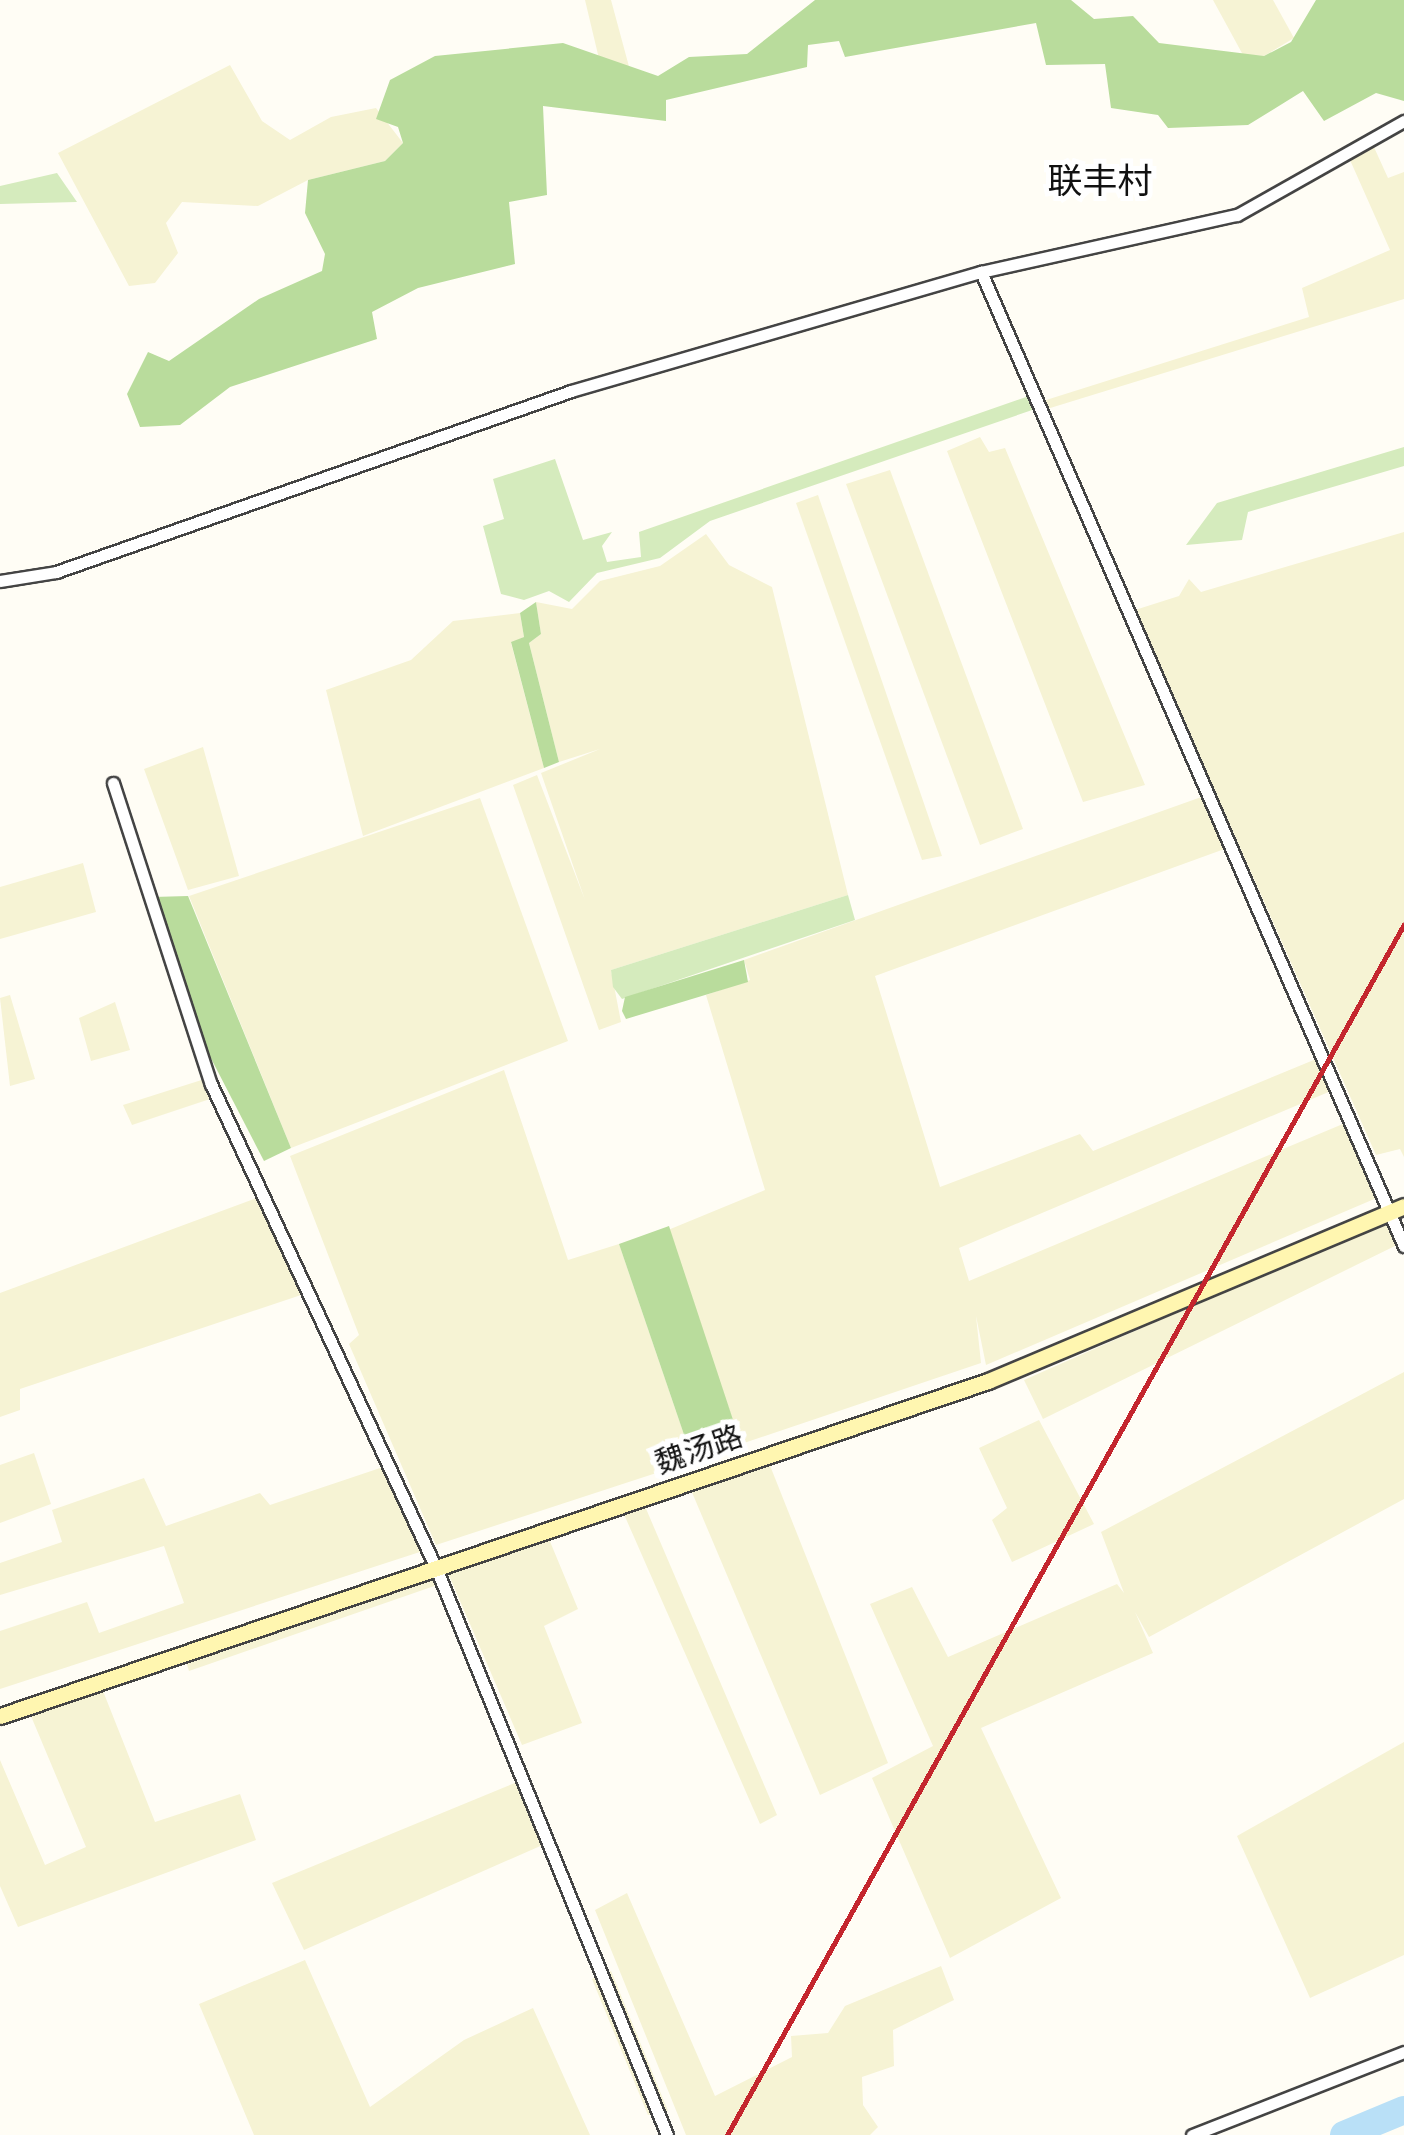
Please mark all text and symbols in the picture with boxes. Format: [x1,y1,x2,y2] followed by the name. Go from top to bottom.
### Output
[1048,161,1152,203] district label: 联丰村
[651,1418,747,1482] street label: 魏汤路

